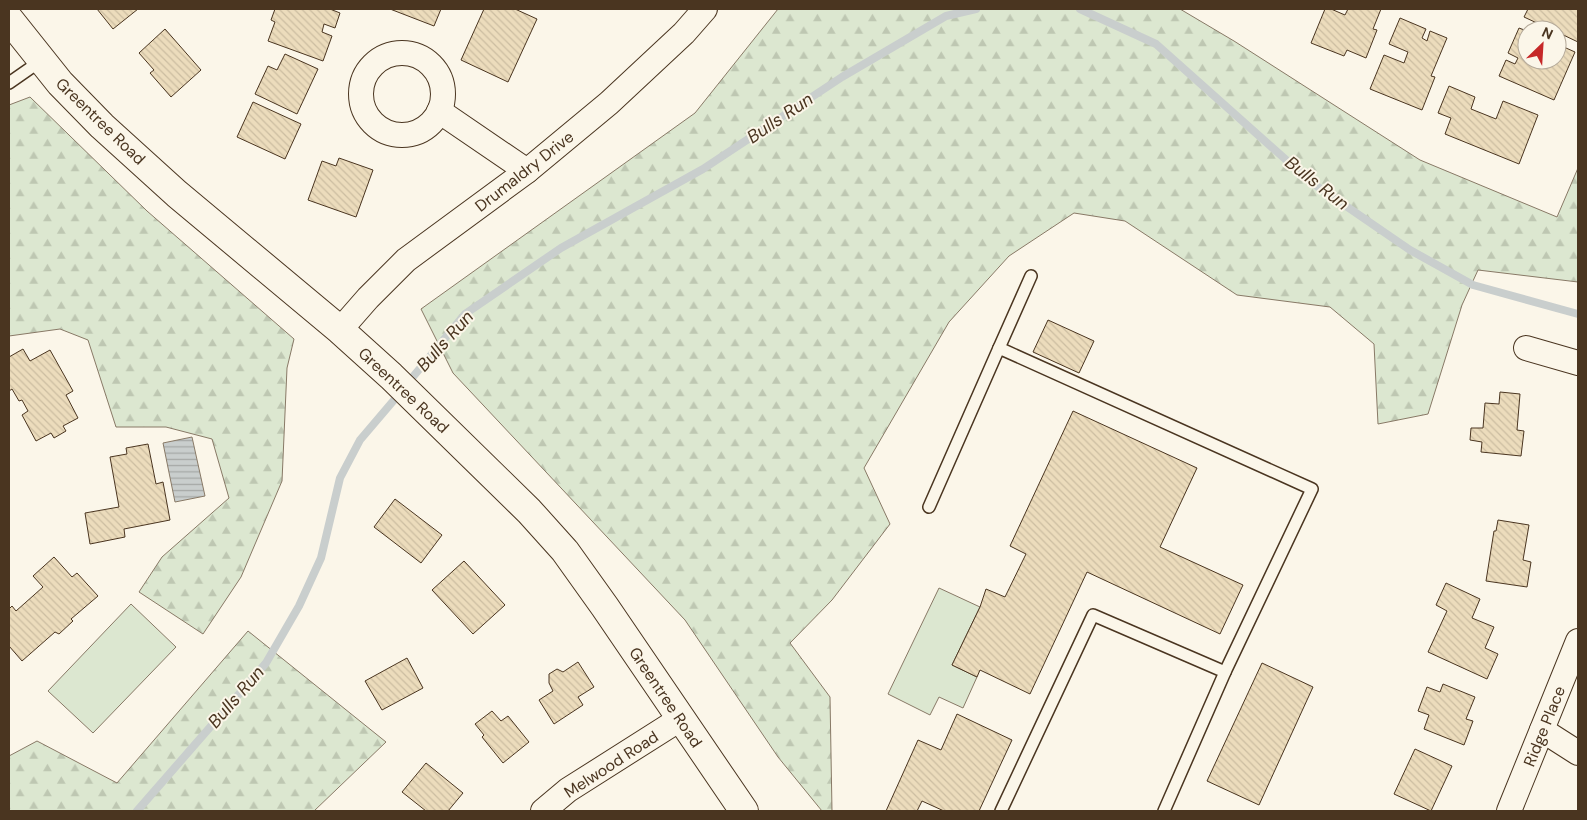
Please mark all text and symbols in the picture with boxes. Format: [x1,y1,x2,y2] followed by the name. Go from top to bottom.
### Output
[1517,20,1567,70] north arrow
[1539,23,1556,44] text: N
[51,73,150,169] street label: Greentree Road
[742,87,818,149] water label: Bulls Run
[471,126,578,216] street label: Drumaldry Drive
[1280,151,1354,215] water label: Bulls Run
[411,305,479,377] water label: Bulls Run
[354,343,453,438] street label: Greentree Road
[624,643,707,752] street label: Greentree Road
[202,661,270,733] water label: Bulls Run
[1519,683,1570,770] street label: Ridge Place
[560,726,663,803] street label: Melwood Road

